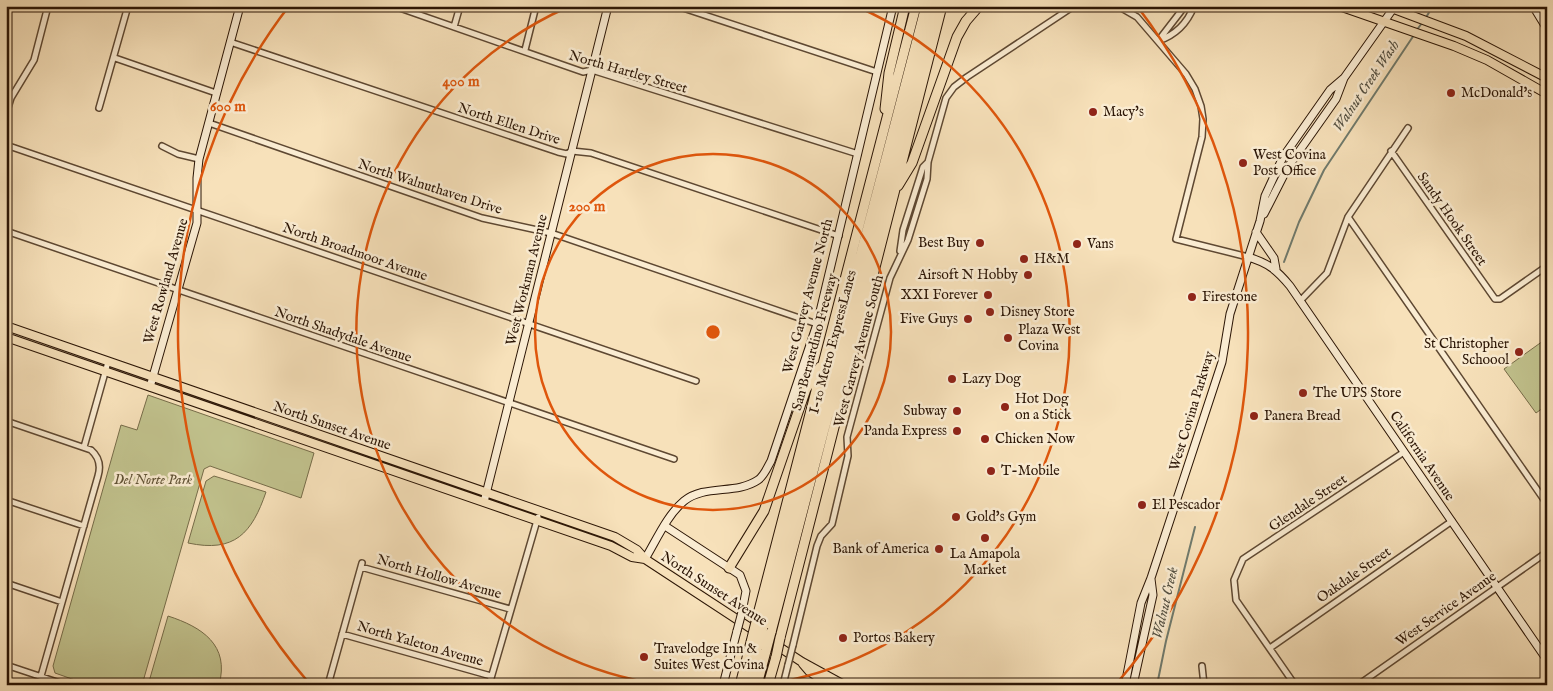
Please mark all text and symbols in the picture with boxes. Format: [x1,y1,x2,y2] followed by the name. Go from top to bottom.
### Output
[1328,36,1404,135] water label: Walnut Creek Wash
[567,46,690,98] street label: North Hartley Street
[443,72,480,91] text: 400 m
[1461,84,1532,102] place label: McDonald's
[1445,87,1457,99] marker: McDonald's
[210,97,246,116] text: 600 m
[456,99,563,149] street label: North Ellen Drive
[1103,103,1144,121] place label: Macy's
[1087,106,1099,118] marker: Macy's
[1253,146,1327,180] place label: West Covina Post Office
[356,155,505,219] street label: North Walnuthaven Drive
[1237,157,1249,169] marker: West Covina Post Office
[1413,169,1491,269] street label: Sandy Hook Street
[569,197,606,216] text: 200 m
[502,212,552,348] street label: West Workman Avenue
[139,216,193,346] street label: West Rowland Avenue
[779,216,837,375] street label: West Garvey Avenue North
[280,219,430,285] street label: North Broadmoor Avenue
[918,234,970,252] place label: Best Buy
[1086,235,1114,253] place label: Vans
[974,237,986,249] marker: Best Buy
[1071,238,1083,250] marker: Vans
[1034,250,1070,268] place label: H&M
[1018,253,1030,265] marker: H&M
[917,266,1018,284] place label: Airsoft N Hobby
[805,268,861,416] street label: I-10 Metro ExpressLanes
[1022,269,1034,281] marker: Airsoft N Hobby
[788,271,842,413] street label: San Bernardino Freeway
[830,272,888,429] street label: West Garvey Avenue South
[901,286,978,304] place label: XXI Forever
[1202,288,1258,306] place label: Firestone
[982,289,994,301] marker: XXI Forever
[1186,291,1198,303] marker: Firestone
[272,303,414,367] street label: North Shadydale Avenue
[1000,303,1075,321] place label: Disney Store
[984,306,996,318] marker: Disney Store
[900,310,958,328] place label: Five Guys
[962,313,974,325] marker: Five Guys
[1018,321,1081,355] place label: Plaza West Covina
[704,323,722,341] centre of rings
[1002,332,1014,344] marker: Plaza West Covina
[1424,335,1509,369] place label: St Christopher Schoool
[1513,346,1525,358] marker: St Christopher Schoool
[1165,349,1219,473] street label: West Covina Parkway
[962,370,1021,388] place label: Lazy Dog
[946,373,958,385] marker: Lazy Dog
[1313,384,1402,402] place label: The UPS Store
[1297,387,1309,399] marker: The UPS Store
[1015,390,1072,424] place label: Hot Dog on a Stick
[271,397,394,455] street label: North Sunset Avenue
[999,401,1011,413] marker: Hot Dog on a Stick
[903,402,947,420] place label: Subway
[951,405,963,417] marker: Subway
[1264,407,1341,425] place label: Panera Bread
[1385,408,1459,505] street label: California Avenue
[1248,410,1260,422] marker: Panera Bread
[863,422,947,440] place label: Panda Express
[951,425,963,437] marker: Panda Express
[995,430,1076,448] place label: Chicken Now
[979,433,991,445] marker: Chicken Now
[1001,462,1060,480] place label: T-Mobile
[985,465,997,477] marker: T-Mobile
[1266,470,1351,536] street label: Glendale Street
[114,471,192,489] park label: Del Norte Park
[1152,496,1220,514] place label: El Pescador
[1136,499,1148,511] marker: El Pescador
[966,508,1037,526] place label: Gold's Gym
[950,511,962,523] marker: Gold's Gym
[979,532,991,544] marker: La Amapola Market
[833,540,930,558] place label: Bank of America
[933,543,945,555] marker: Bank of America
[1313,543,1395,607] street label: Oakdale Street
[950,545,1021,579] place label: La Amapola Market
[657,548,771,631] street label: North Sunset Avenue
[375,551,504,604] street label: North Hollow Avenue
[1148,565,1182,641] water label: Walnut Creek
[1392,567,1500,650] street label: West Service Avenue
[355,617,486,671] street label: North Yaleton Avenue
[853,629,935,647] place label: Portos Bakery
[837,632,849,644] marker: Portos Bakery
[654,640,765,674] place label: Travelodge Inn & Suites West Covina
[638,651,650,663] marker: Travelodge Inn & Suites West Covina

